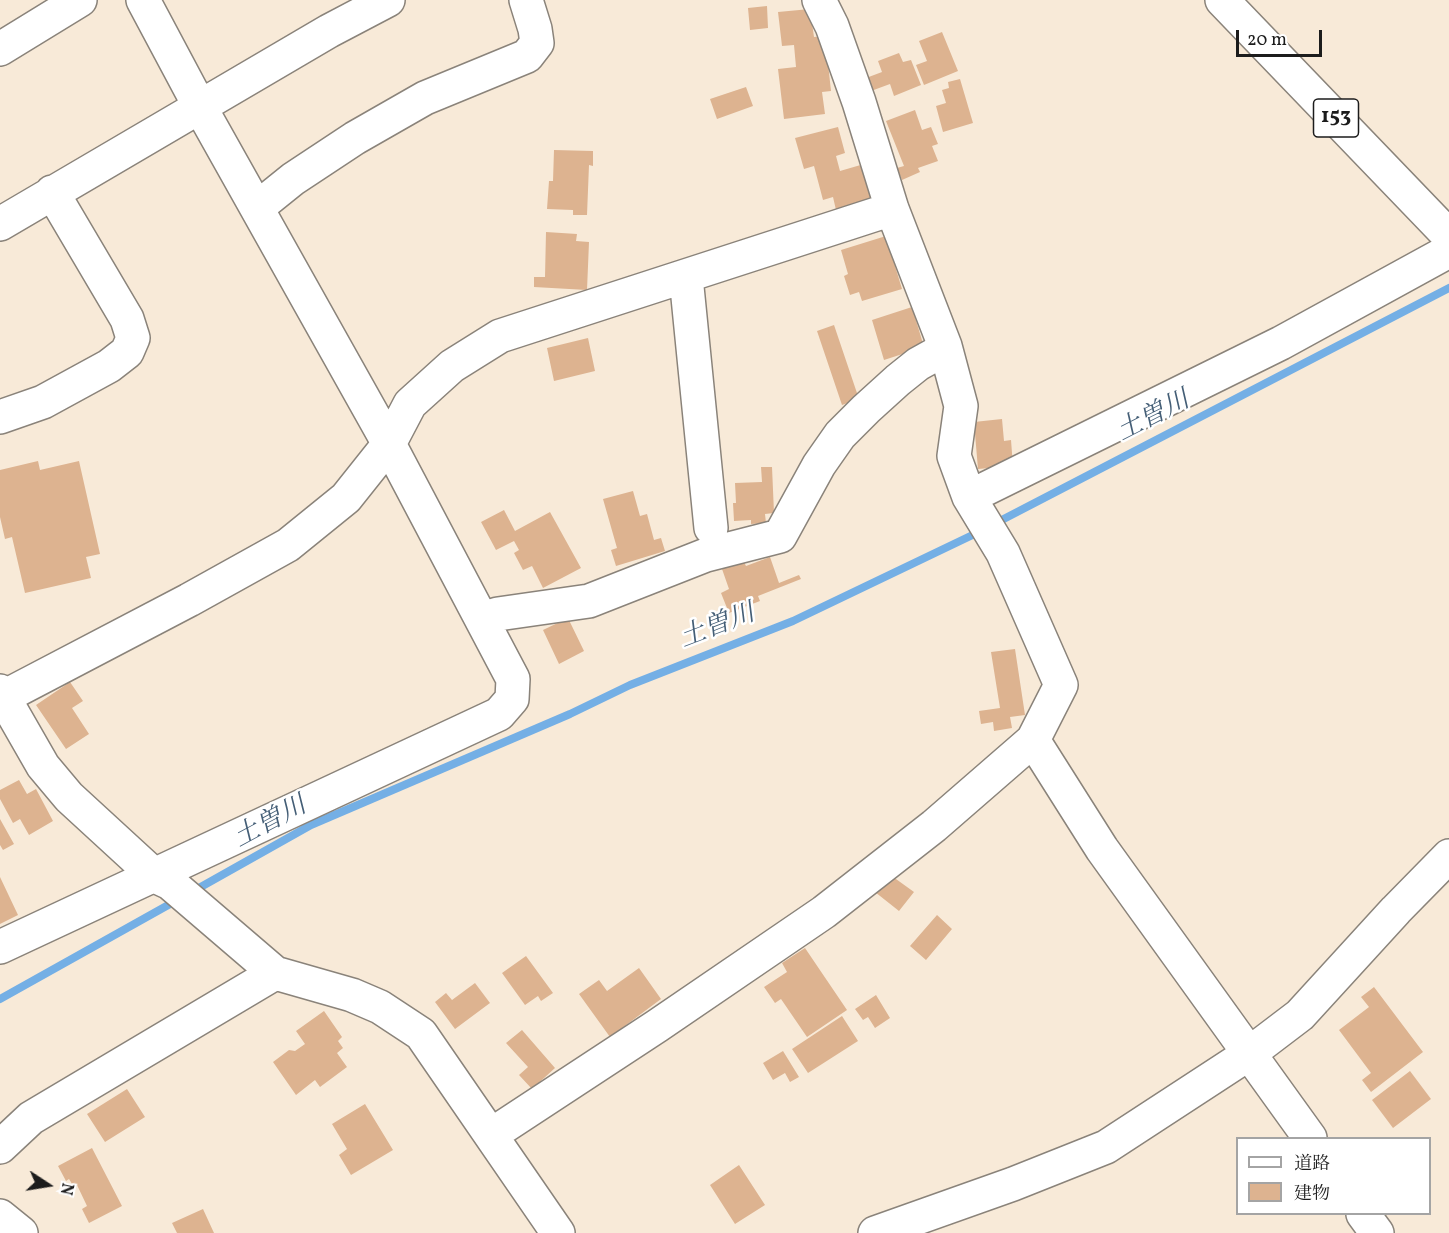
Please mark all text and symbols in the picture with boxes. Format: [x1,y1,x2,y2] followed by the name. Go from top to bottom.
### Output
[1239,18,1324,56] scale bar
[1247,28,1287,53] text: 20 m
[1314,99,1358,137] road number: 153
[1112,386,1196,450] water label: 土曽川
[676,599,760,657] water label: 土曽川
[229,792,313,856] water label: 土曽川
[1236,1137,1431,1215] legend
[1294,1152,1330,1177] text: 道路
[18,1155,78,1215] north arrow
[54,1181,78,1197] text: N
[1294,1182,1330,1207] text: 建物

